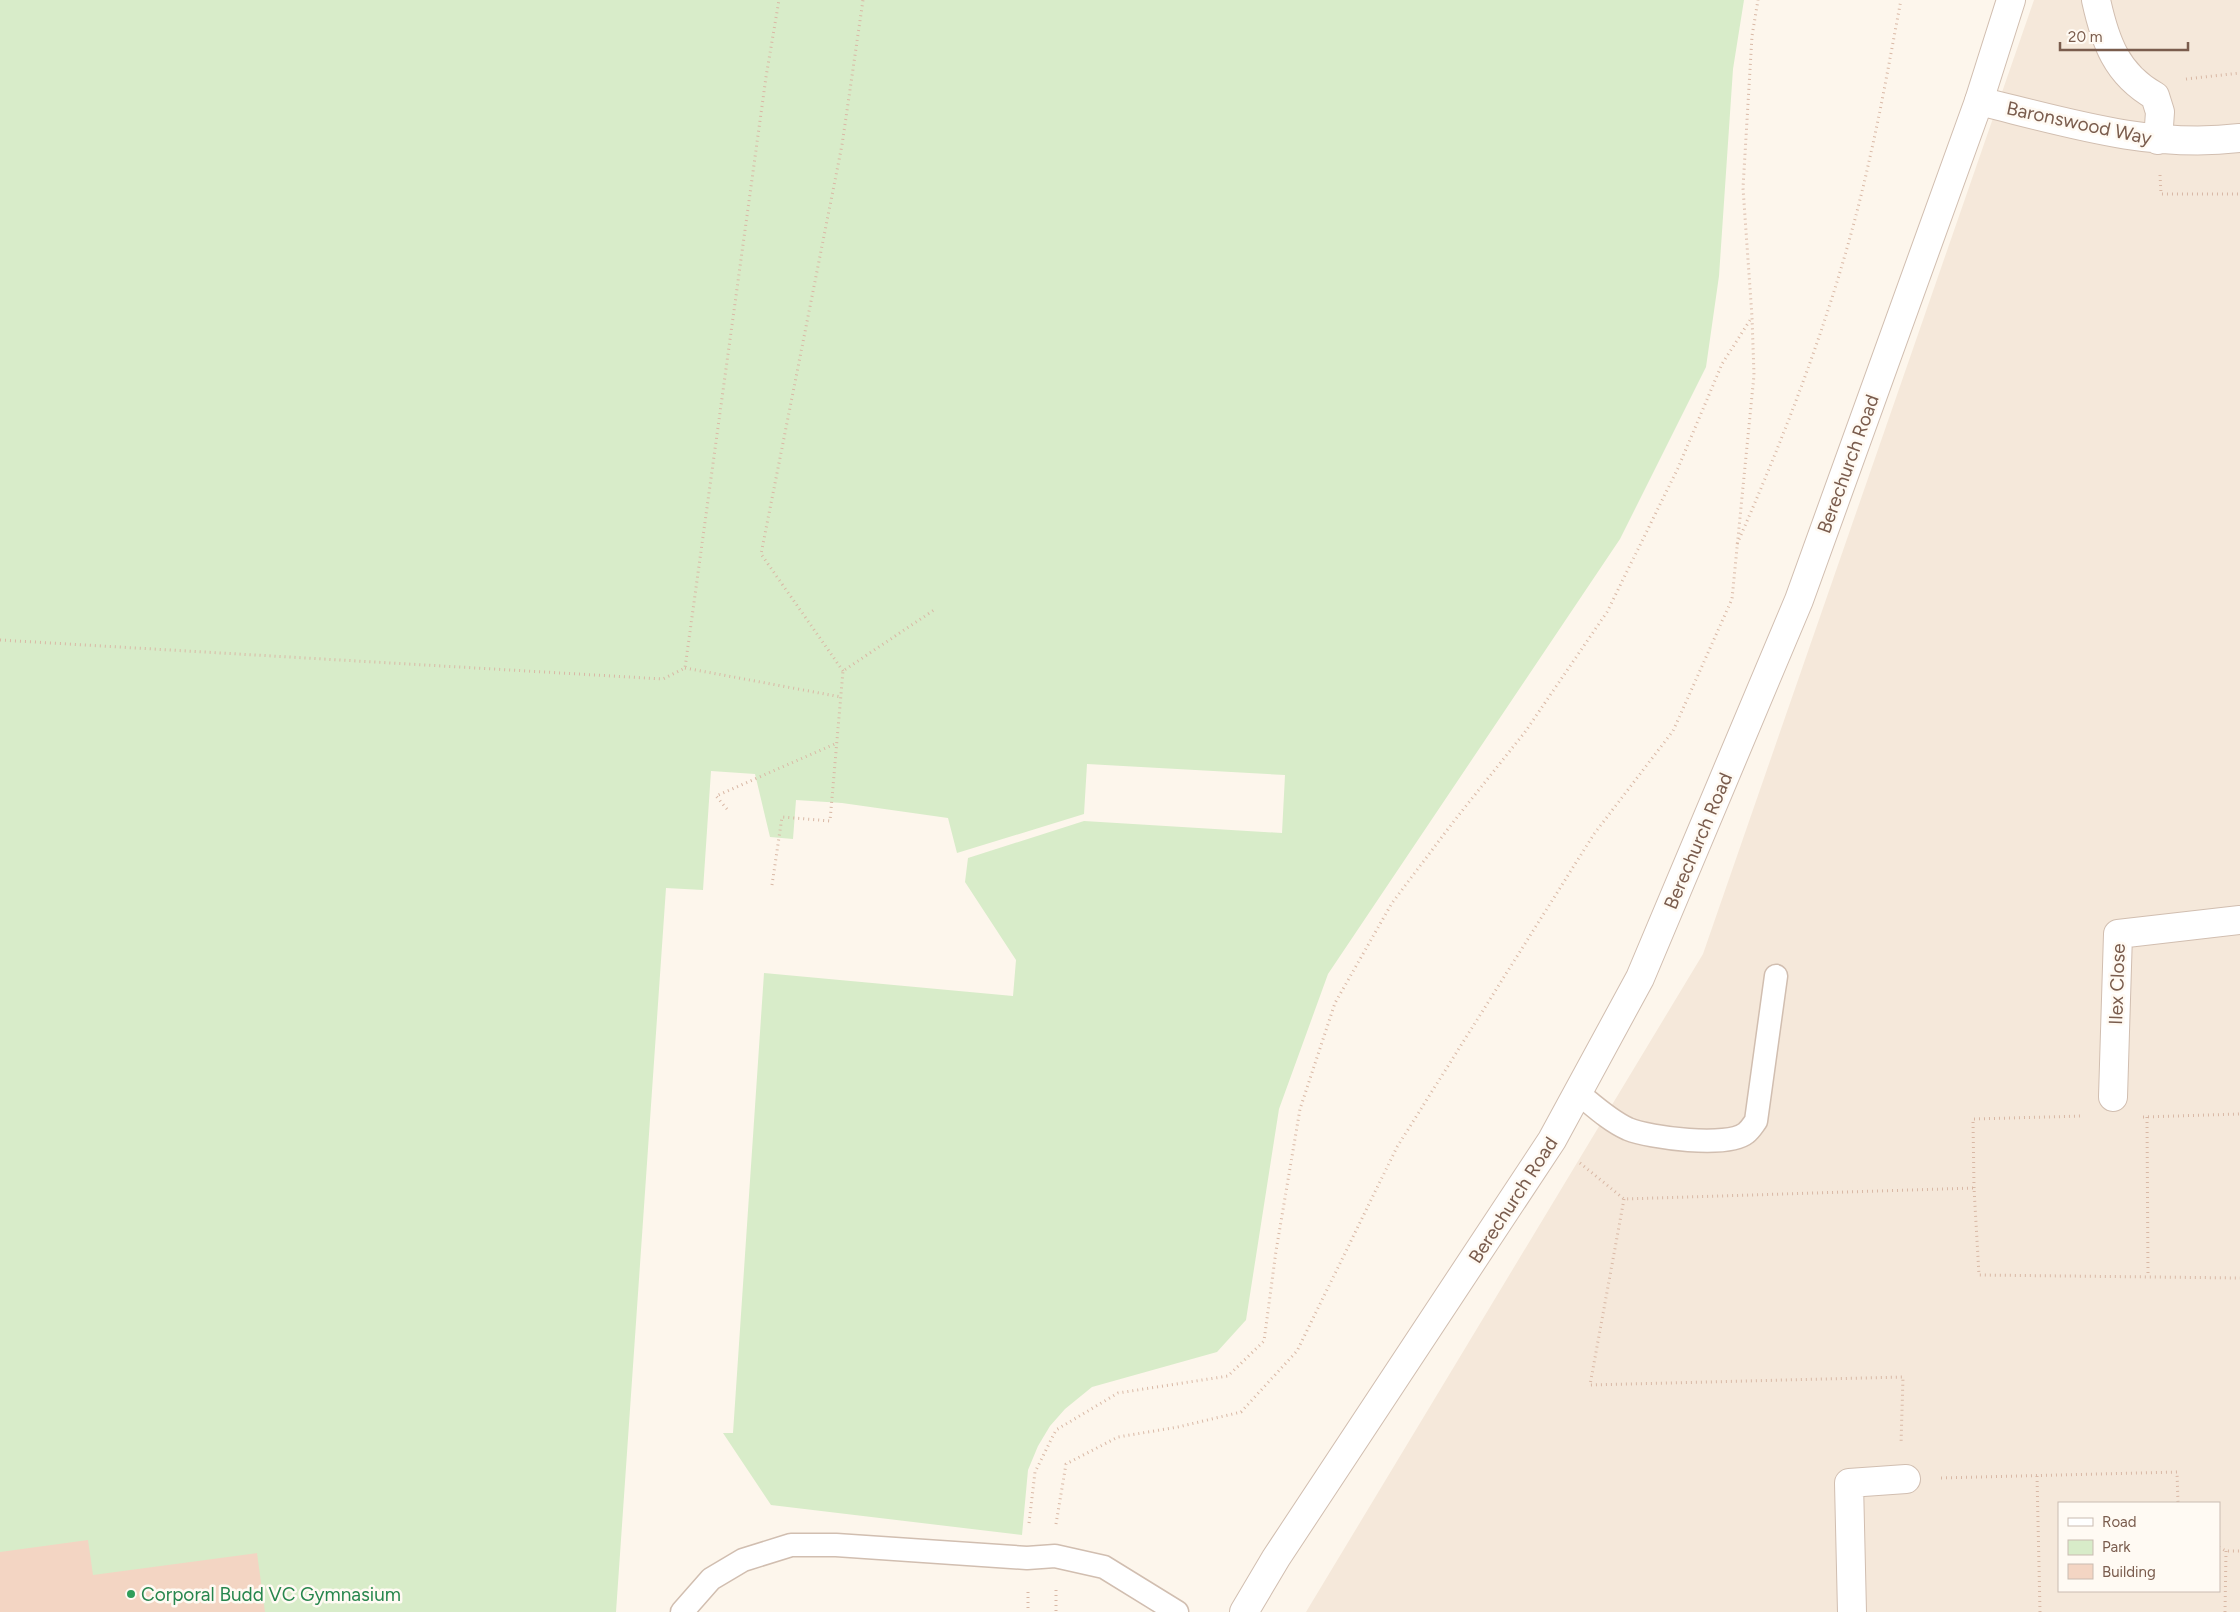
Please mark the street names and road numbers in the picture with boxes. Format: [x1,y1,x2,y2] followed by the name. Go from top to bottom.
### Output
[2004,96,2154,150] street label: Baronswood Way
[1812,391,1884,537] street label: Berechurch Road
[1659,769,1737,913] street label: Berechurch Road
[2104,943,2130,1025] street label: Ilex Close
[1464,1133,1562,1267] street label: Berechurch Road

